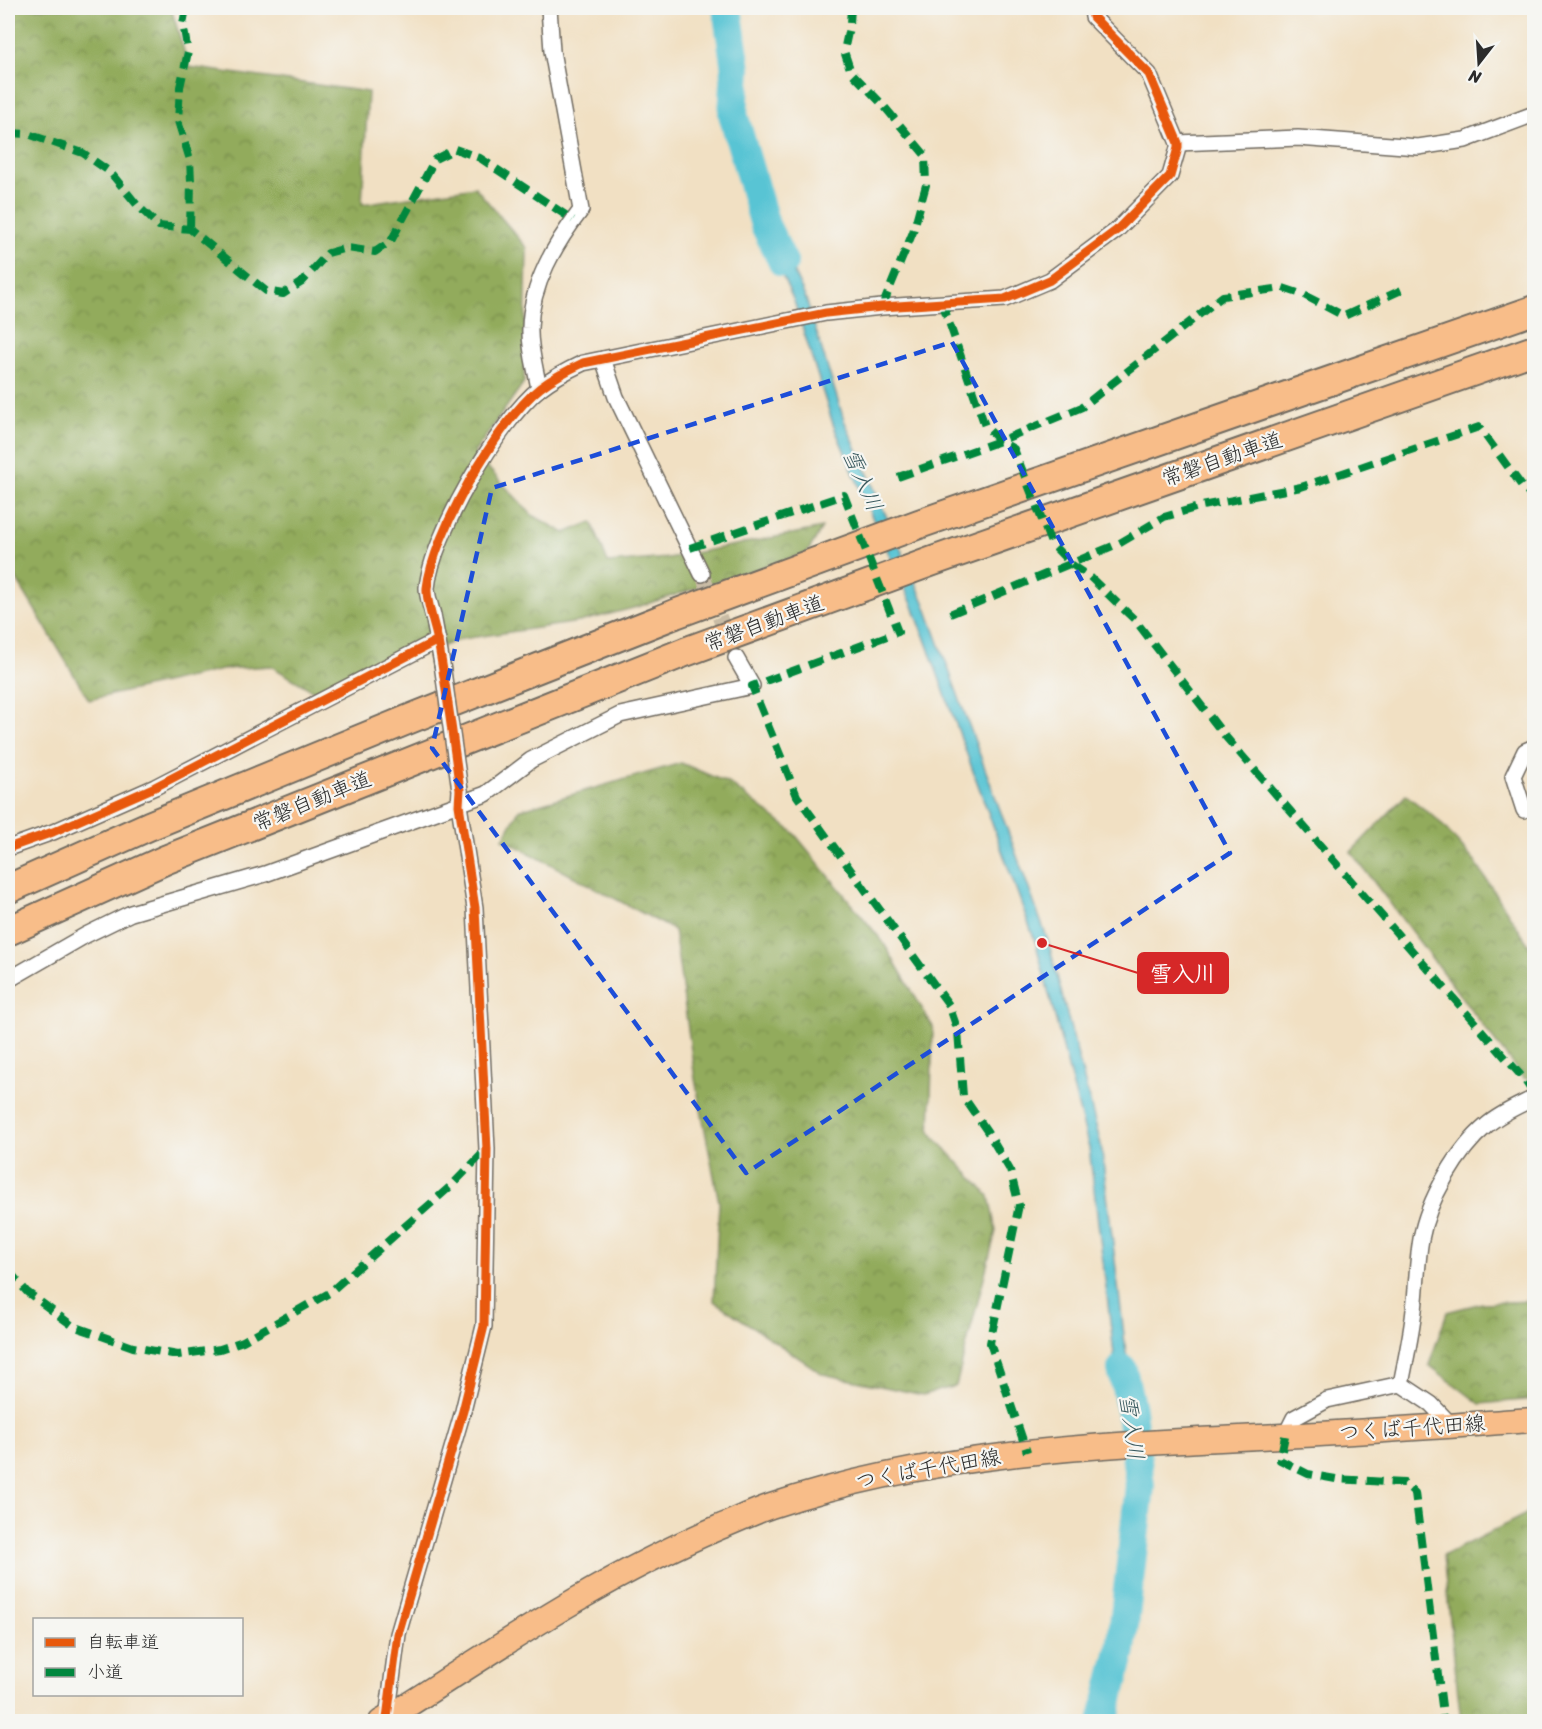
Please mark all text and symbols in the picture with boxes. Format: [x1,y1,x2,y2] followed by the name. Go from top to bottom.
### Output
[1449,33,1509,93] north arrow
[1464,61,1485,93] text: N
[1156,421,1288,497] street label: 常磐自動車道
[832,442,894,518] water label: 雪入川
[698,584,830,662] street label: 常磐自動車道
[246,760,378,842] street label: 常磐自動車道
[1138,953,1228,993] callout: 雪入川
[1150,954,1216,993] text: 雪入川
[1108,1392,1156,1462] water label: 雪入川
[1337,1404,1487,1452] street label: つくば千代田線
[852,1438,1004,1500] street label: つくば千代田線
[33,1618,243,1696] legend
[87,1626,159,1658] text: 自転車道
[87,1656,123,1688] text: 小道

